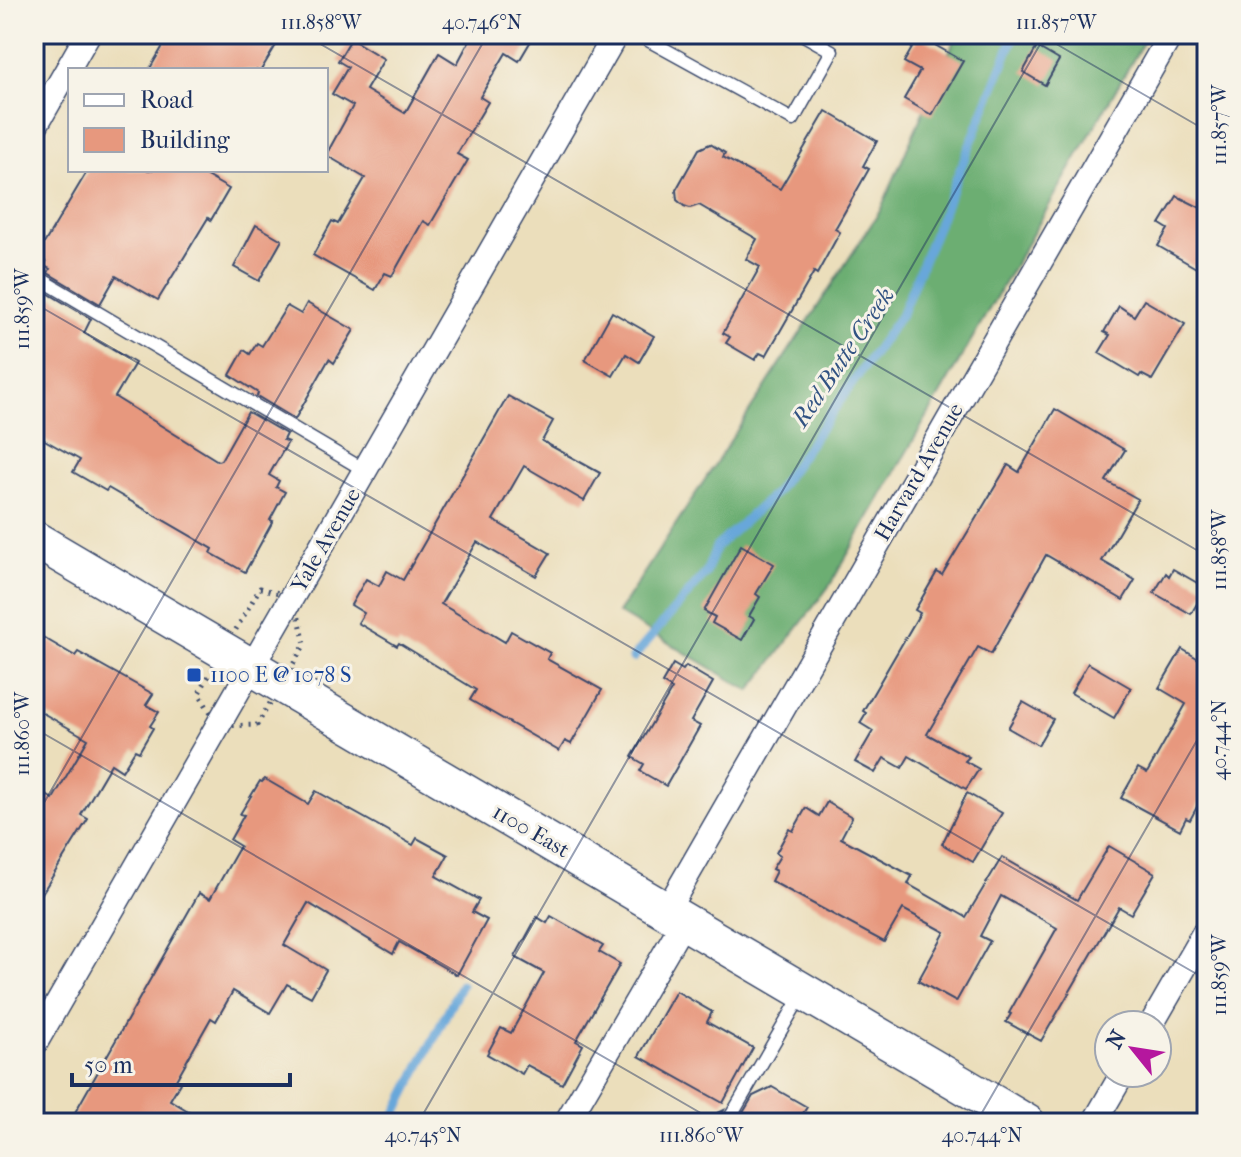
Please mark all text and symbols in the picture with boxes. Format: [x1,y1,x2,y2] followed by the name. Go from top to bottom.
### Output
[281,11,363,34] text: 111.858°W
[442,11,522,34] text: 40.746°N
[1016,11,1098,34] text: 111.857°W
[68,68,328,172] legend
[1208,83,1231,165] text: 111.857°W
[140,86,194,114] text: Road
[140,126,231,154] text: Building
[11,267,34,350] text: 111.859°W
[785,282,900,434] water label: Red Butte Creek
[869,398,969,545] street label: Harvard Avenue
[285,483,366,598] street label: Yale Avenue
[1208,508,1231,590] text: 111.858°W
[210,662,351,688] place label: 1100 E @ 1078 S
[185,666,203,684] marker: 1100 E @ 1078 S
[11,691,34,776] text: 111.860°W
[1208,700,1231,780] text: 40.744°N
[488,799,574,863] street label: 1100 East
[1208,933,1231,1016] text: 111.859°W
[1093,1009,1173,1089] north arrow
[1101,1026,1132,1053] text: N
[72,1037,290,1087] scale bar
[84,1051,133,1079] text: 50 m
[384,1124,462,1147] text: 40.745°N
[659,1124,744,1147] text: 111.860°W
[942,1124,1022,1147] text: 40.744°N

